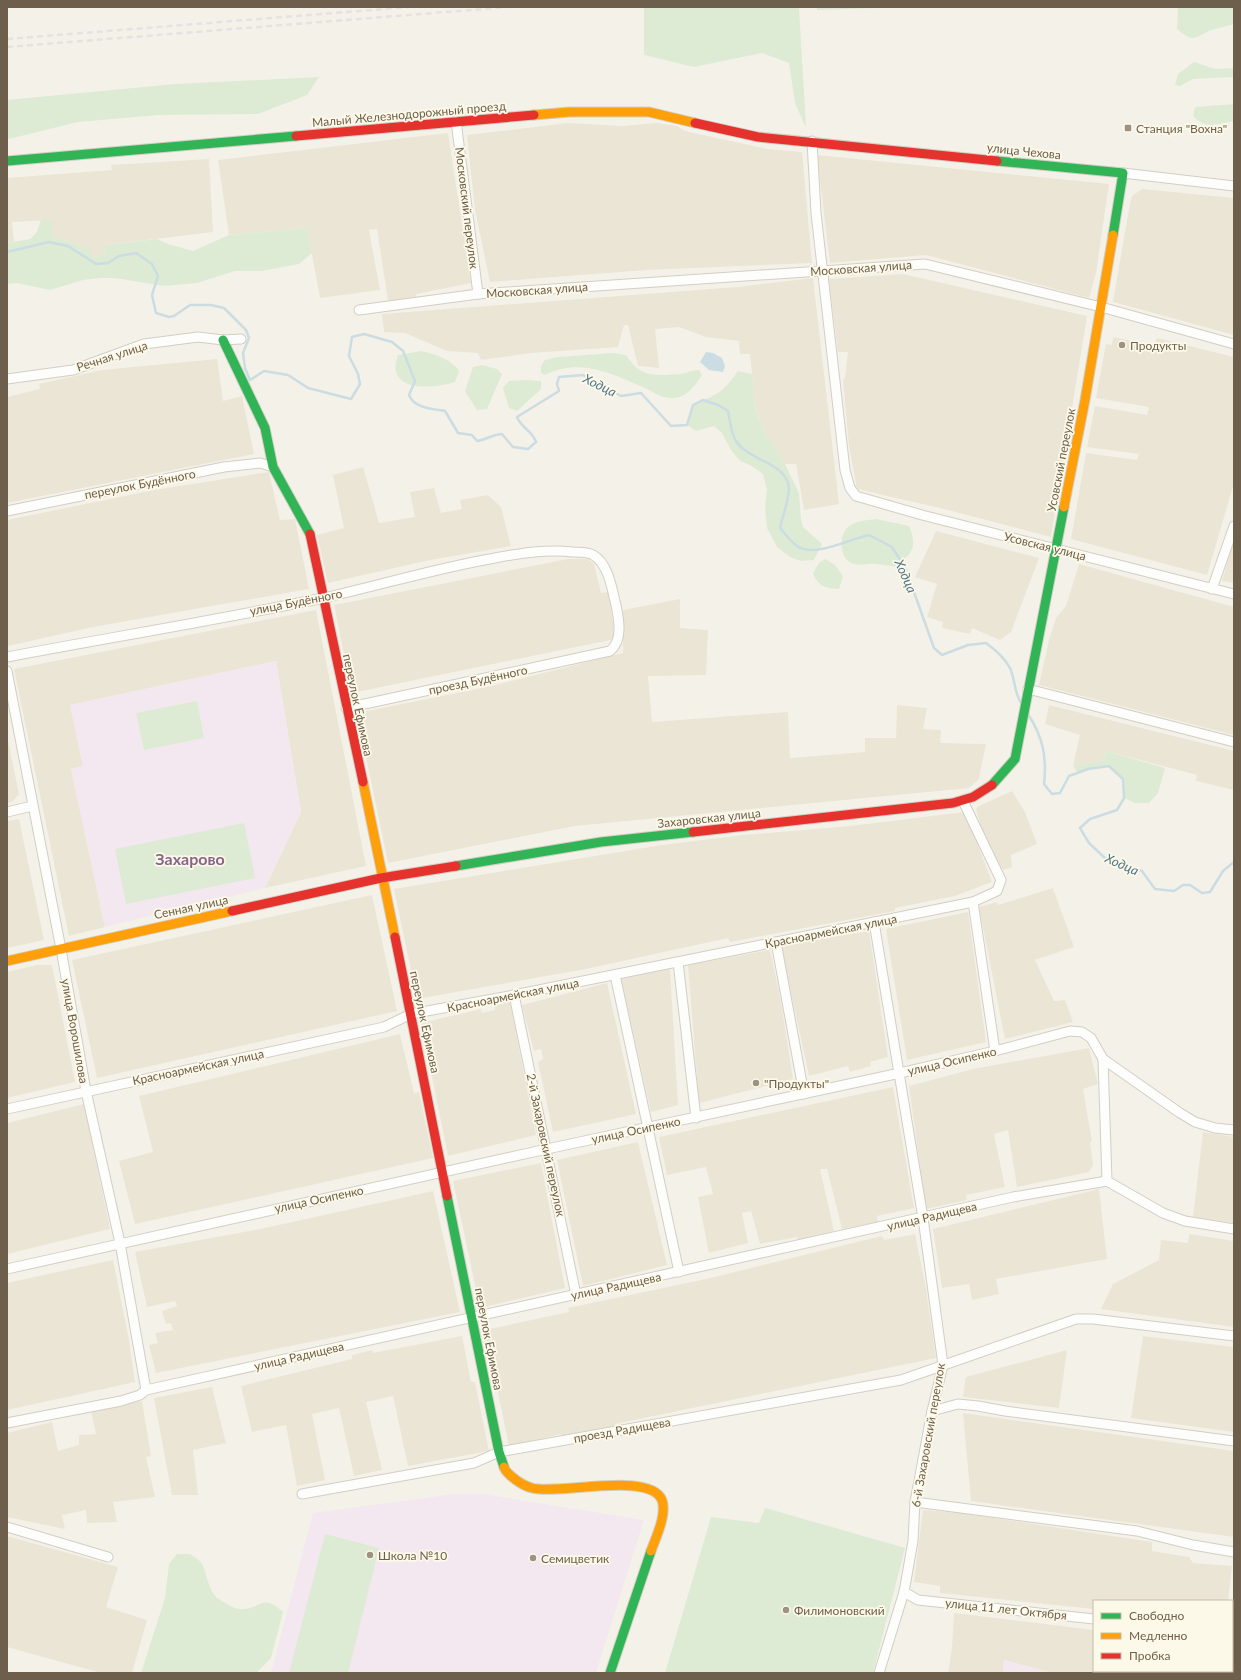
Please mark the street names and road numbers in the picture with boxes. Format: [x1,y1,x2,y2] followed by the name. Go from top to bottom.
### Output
[311,98,507,130] street label: Малый Железнодорожный проезд
[986,140,1062,162] street label: улица Чехова
[452,146,482,271] street label: Московский переулок
[810,257,912,279] street label: Московская улица
[486,279,588,301] street label: Московская улица
[75,337,149,375] street label: Речная улица
[1044,406,1079,513] street label: Усовский переулок
[83,466,197,502] street label: переулок Будённого
[1002,529,1088,564] street label: Усовская улица
[248,586,344,618] street label: улица Будённого
[340,653,376,757] street label: переулок Ефимова
[427,662,529,698] street label: проезд Будённого
[657,805,761,831] street label: Захаровская улица
[153,892,230,922] street label: Сенная улица
[764,911,898,951] street label: Красноармейская улица
[407,970,443,1074] street label: переулок Ефимова
[446,975,580,1015] street label: Красноармейская улица
[58,977,92,1085] street label: улица Ворошилова
[906,1043,998,1079] street label: улица Осипенко
[131,1046,265,1088] street label: Красноармейская улица
[523,1072,569,1219] street label: 2-й Захаровский переулок
[590,1113,682,1147] street label: улица Осипенко
[273,1182,365,1216] street label: улица Осипенко
[886,1198,978,1234] street label: улица Радищева
[570,1269,662,1303] street label: улица Радищева
[472,1287,506,1391] street label: переулок Ефимова
[253,1338,345,1374] street label: улица Радищева
[908,1361,948,1508] street label: 6-й Захаровский переулок
[572,1414,672,1446] street label: проезд Радищева
[944,1595,1068,1623] street label: улица 11 лет Октября

